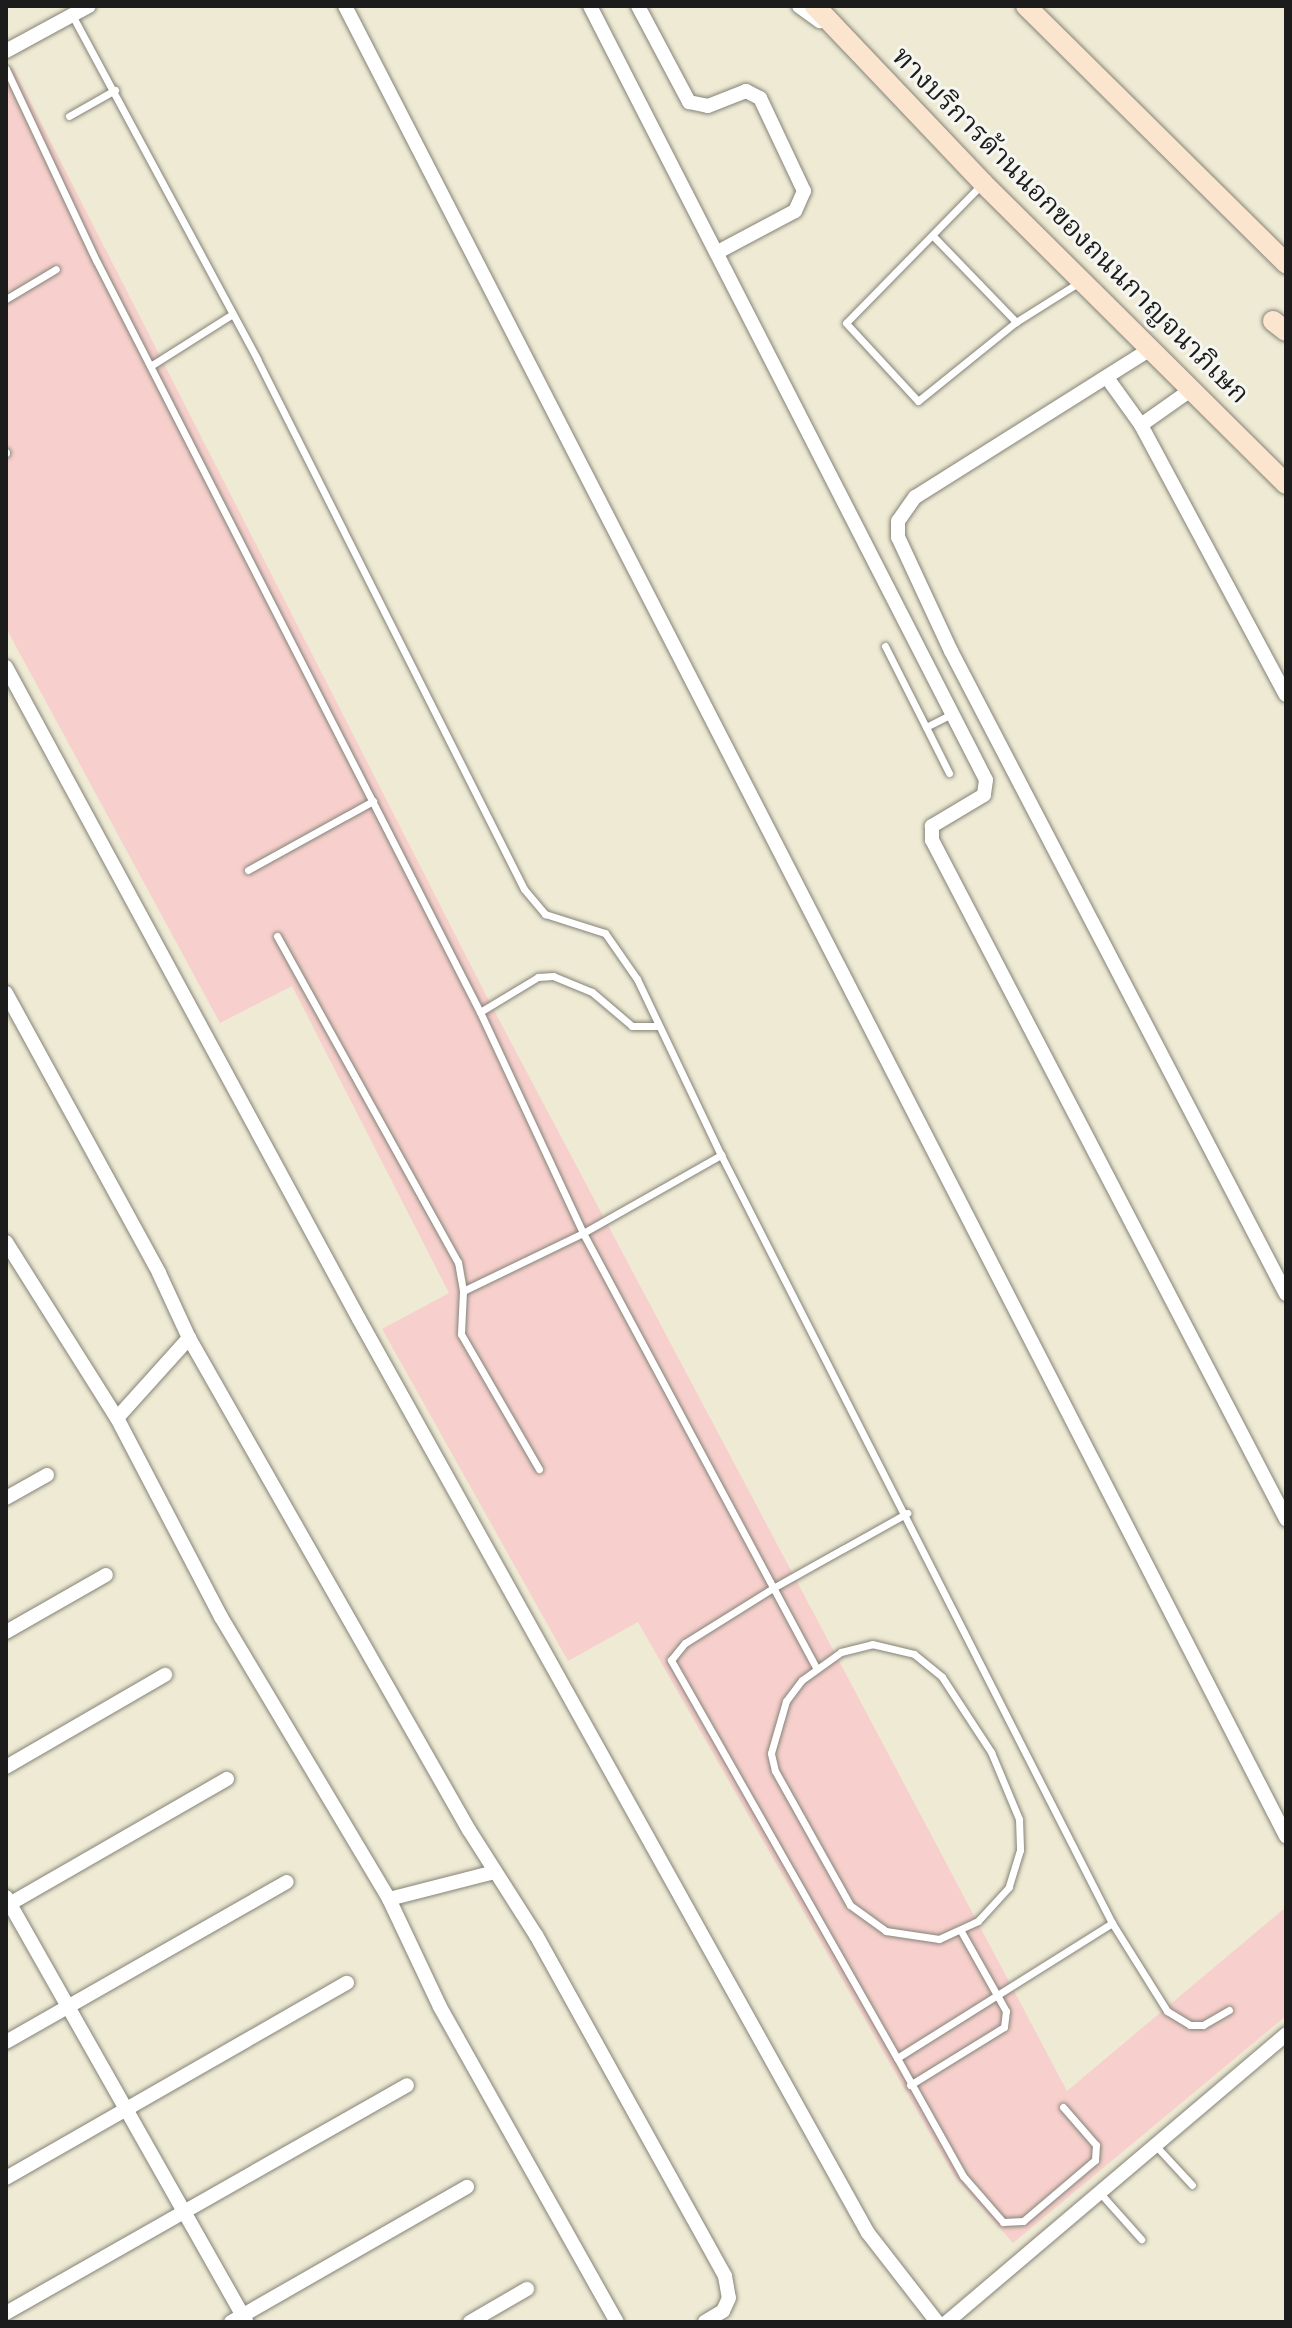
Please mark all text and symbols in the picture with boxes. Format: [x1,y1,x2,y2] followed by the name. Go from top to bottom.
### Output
[885,41,1255,411] street label: ทางบริการด้านนอกของถนนกาญจนาภิเษก

